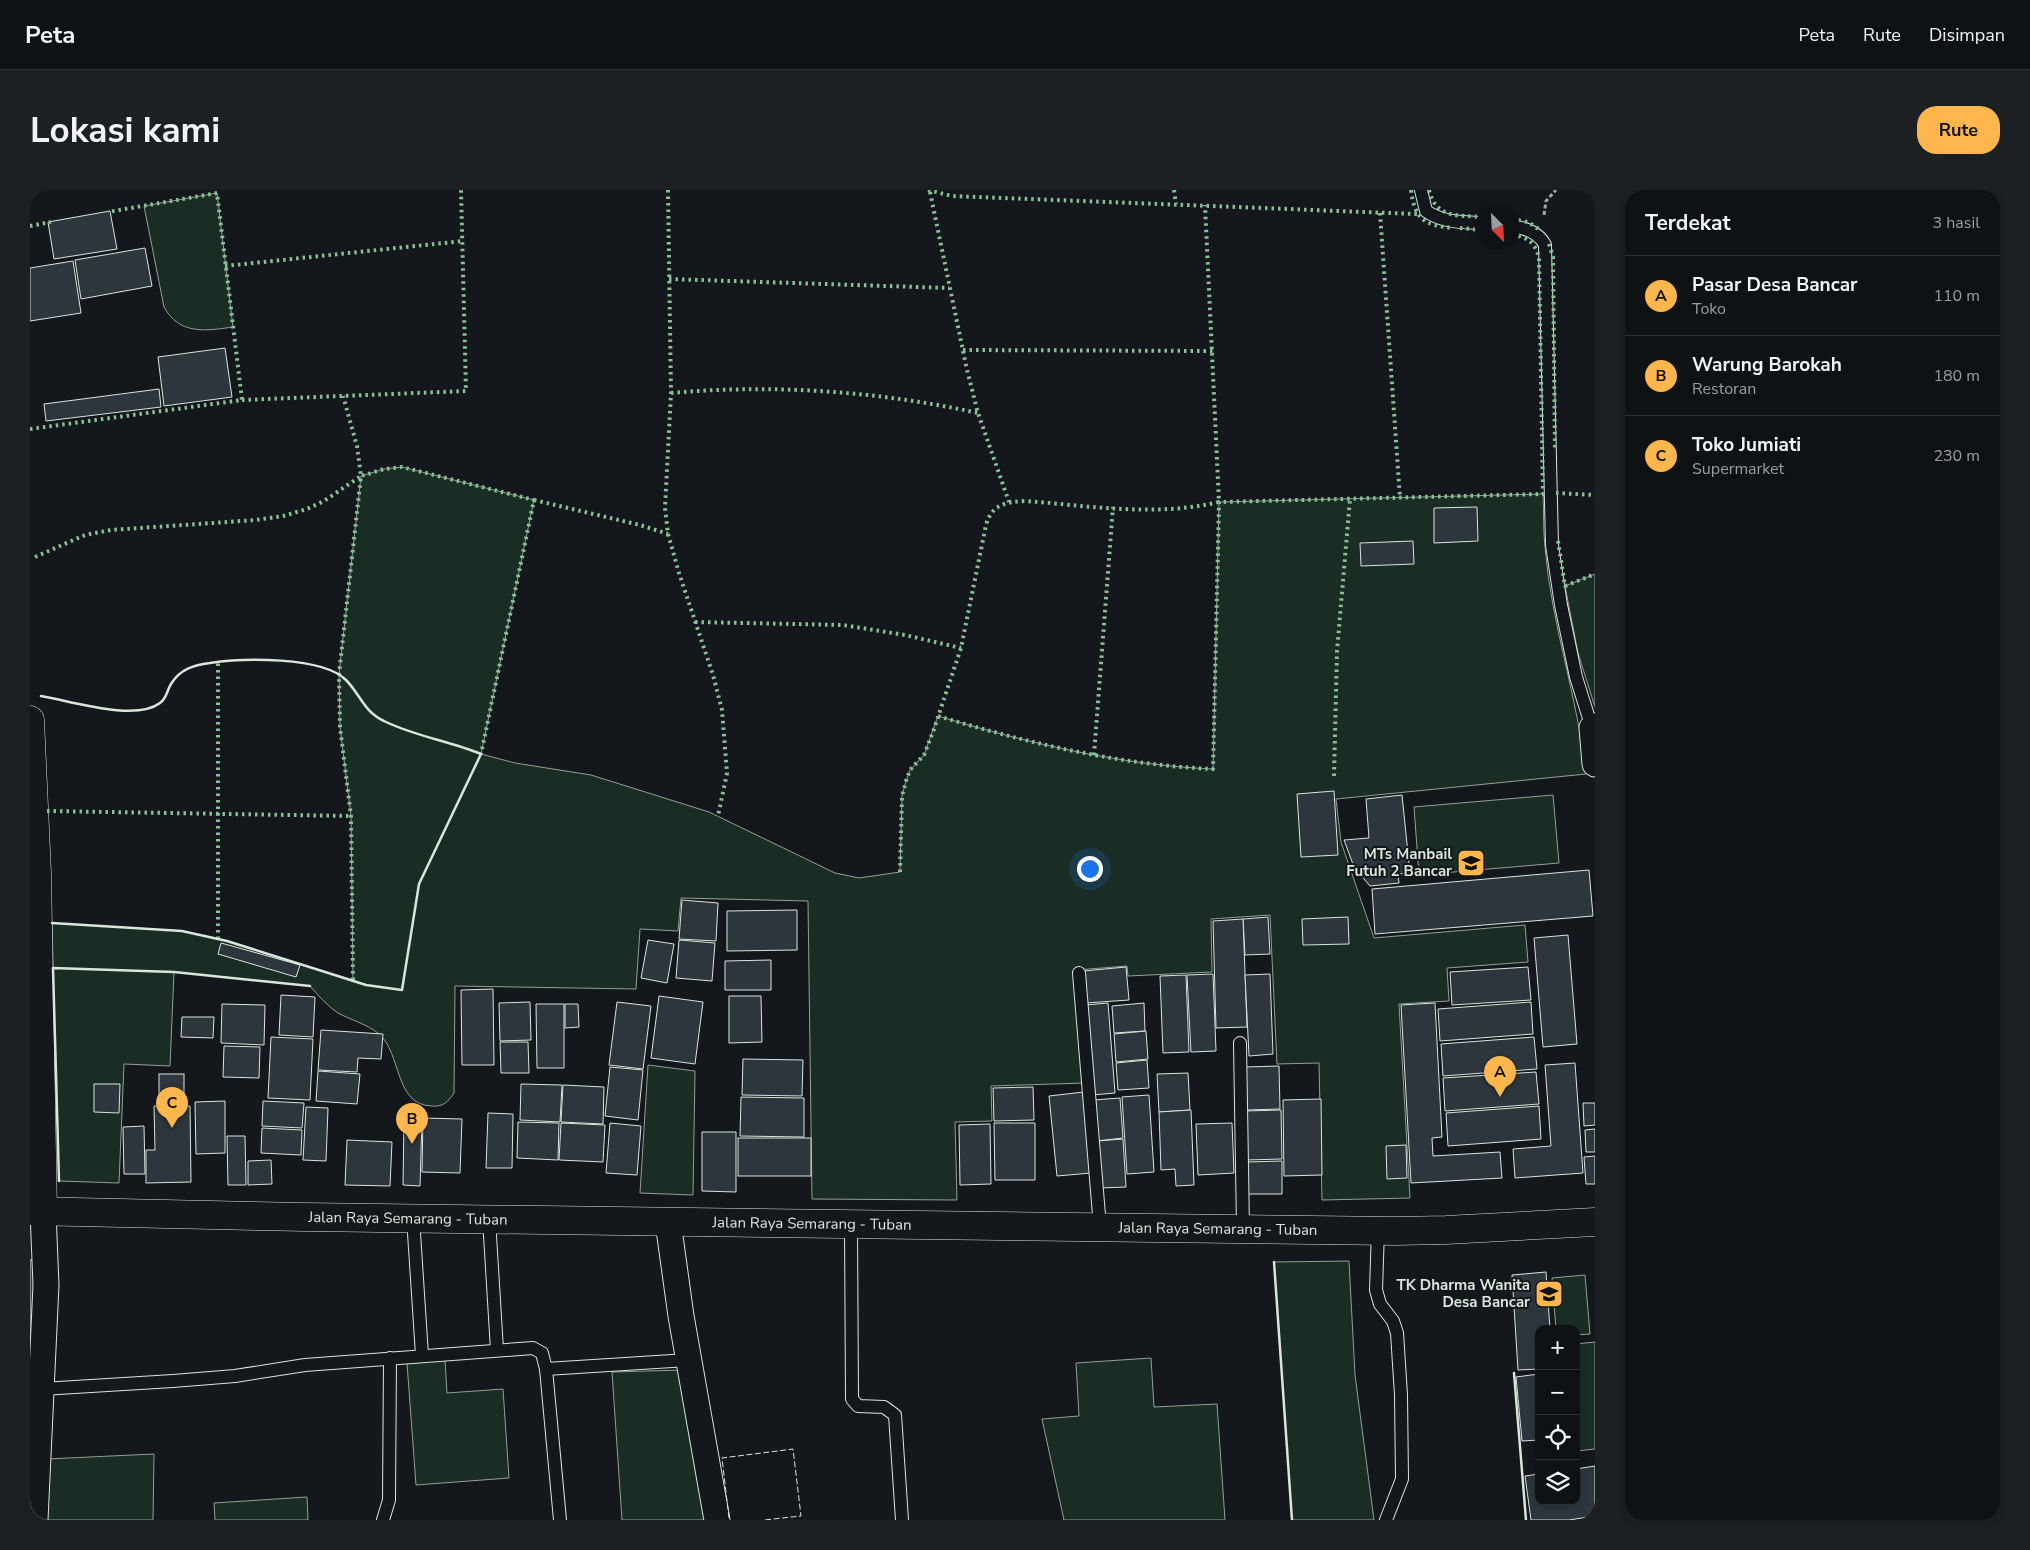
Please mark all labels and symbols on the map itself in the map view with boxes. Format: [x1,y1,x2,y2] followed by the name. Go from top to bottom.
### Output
[1475,205,1520,250] north arrow
[1346,844,1452,881] place label: MTs Manbail Futuh 2 Bancar
[1456,848,1486,878] school or university icon: MTs Manbail Futuh 2 Bancar
[1077,856,1103,882] your location
[1484,1056,1516,1097] pin: A
[156,1087,188,1128] pin: C
[396,1103,428,1144] pin: B
[307,1207,508,1230] street label: Jalan Raya Semarang - Tuban
[711,1212,912,1235] street label: Jalan Raya Semarang - Tuban
[1117,1217,1318,1240] street label: Jalan Raya Semarang - Tuban
[1396,1275,1530,1312] place label: TK Dharma Wanita Desa Bancar
[1534,1279,1564,1309] school or university icon: TK Dharma Wanita Desa Bancar

